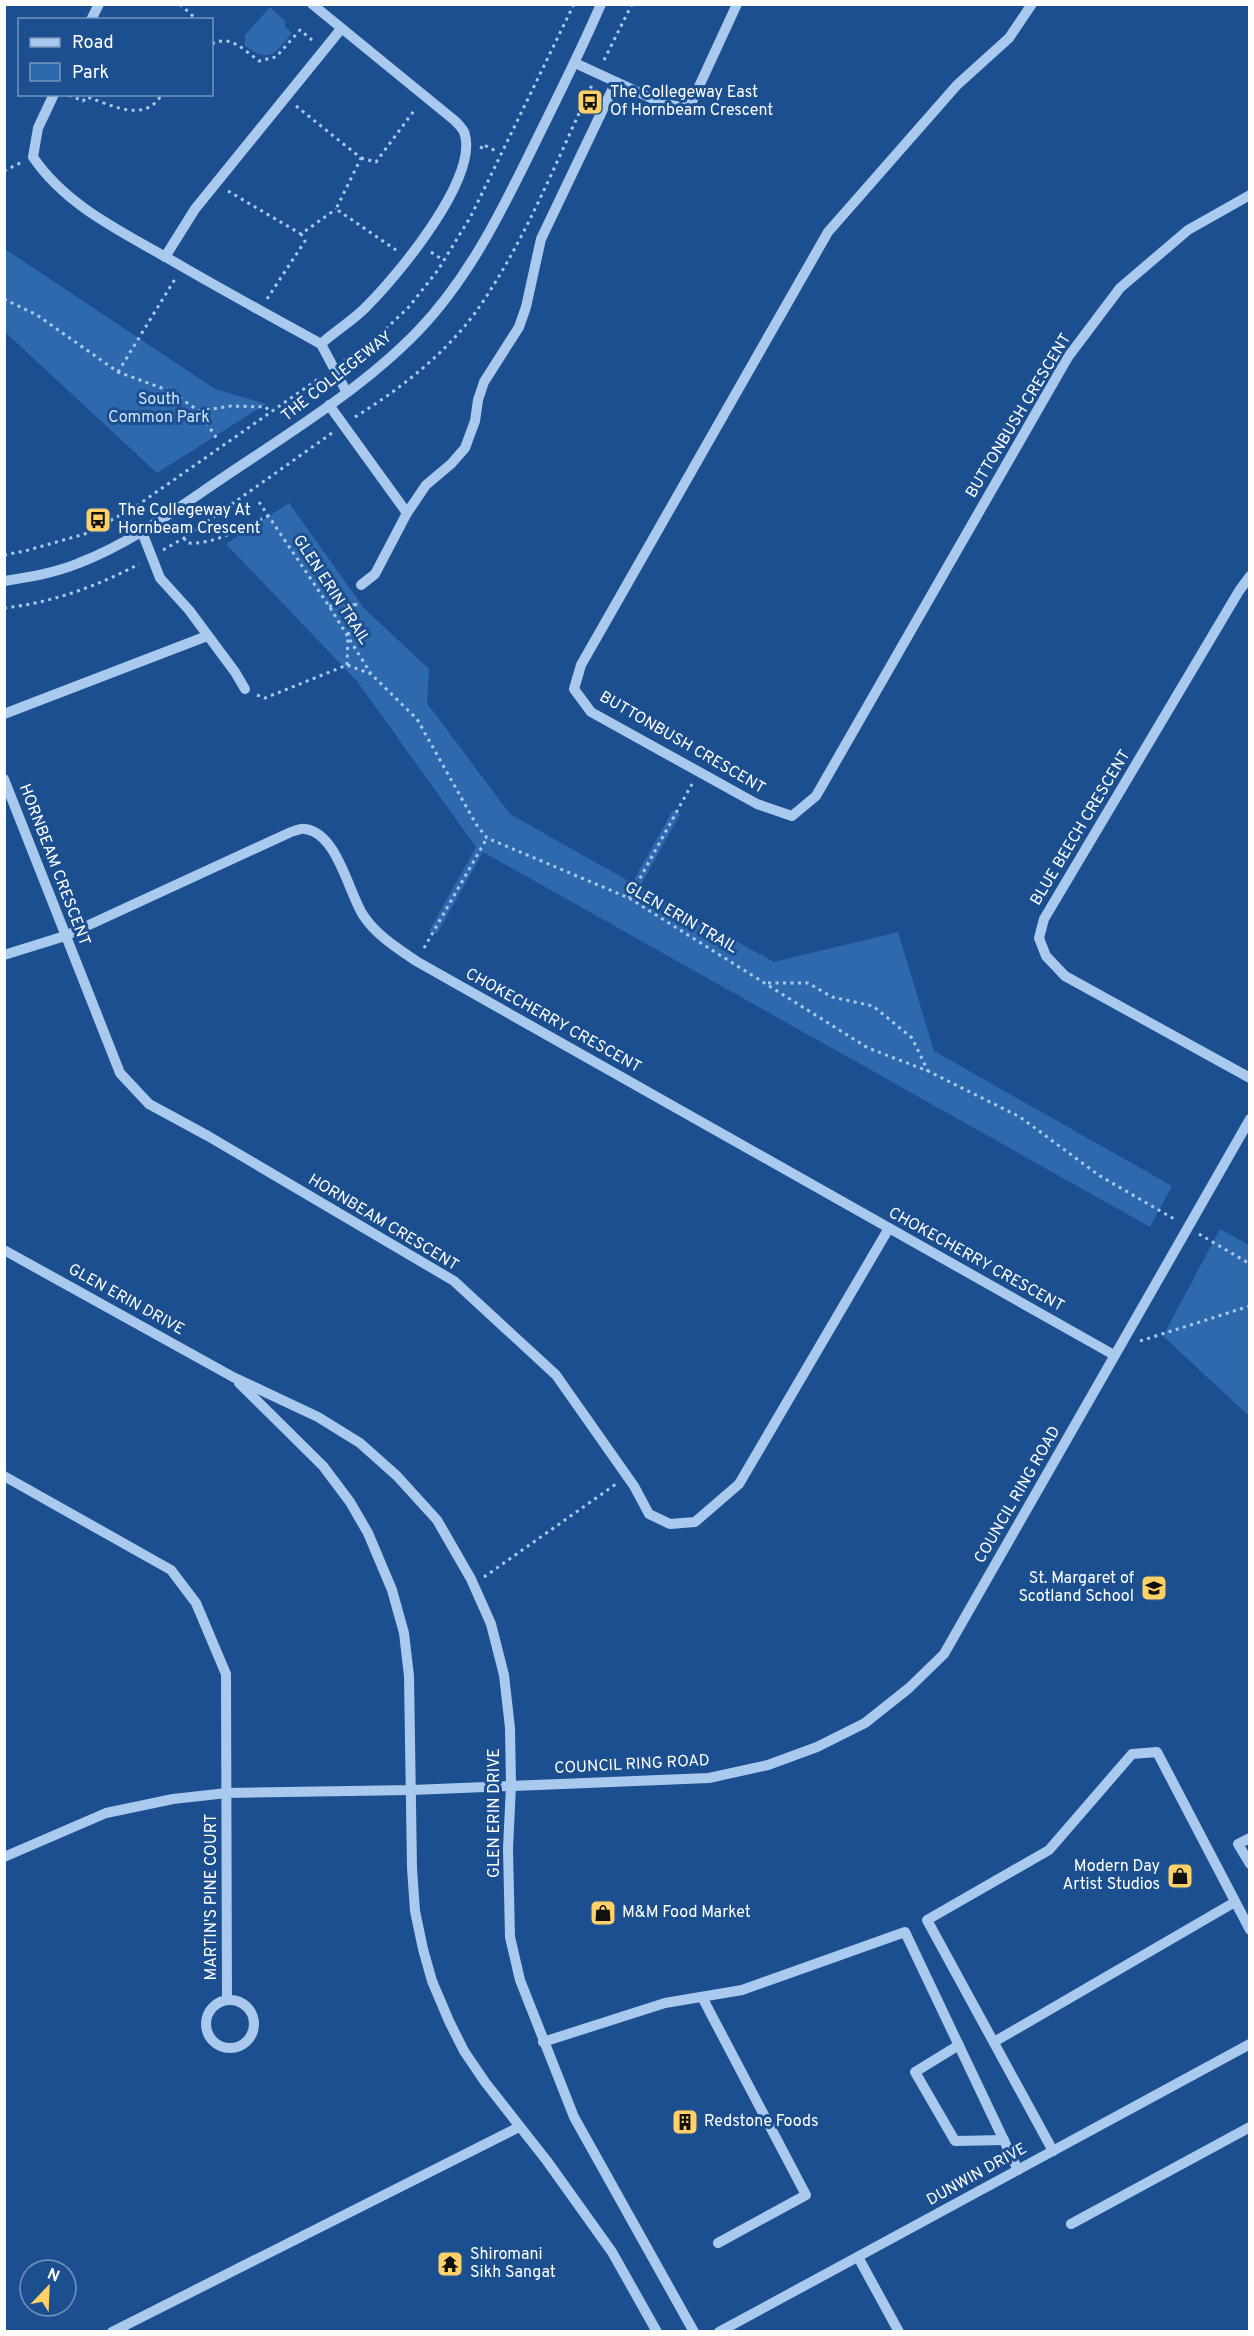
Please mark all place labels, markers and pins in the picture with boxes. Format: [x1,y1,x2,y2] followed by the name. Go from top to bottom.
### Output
[610,83,773,121] place label: The Collegeway East Of Hornbeam Crescent
[575,87,605,117] bus stop icon: The Collegeway East Of Hornbeam Crescent
[118,501,261,539] place label: The Collegeway At Hornbeam Crescent
[83,505,113,535] bus stop icon: The Collegeway At Hornbeam Crescent
[1018,1569,1135,1607] place label: St. Margaret of Scotland School
[1139,1573,1169,1603] school or university icon: St. Margaret of Scotland School
[1062,1857,1160,1895] place label: Modern Day Artist Studios
[1165,1861,1195,1891] shop icon: Modern Day Artist Studios
[588,1898,618,1928] shop icon: M&M Food Market
[622,1903,751,1923] place label: M&M Food Market
[670,2107,700,2137] building icon: Redstone Foods
[704,2112,818,2132] place label: Redstone Foods
[470,2245,556,2283] place label: Shiromani Sikh Sangat
[435,2249,465,2279] temple icon: Shiromani Sikh Sangat

